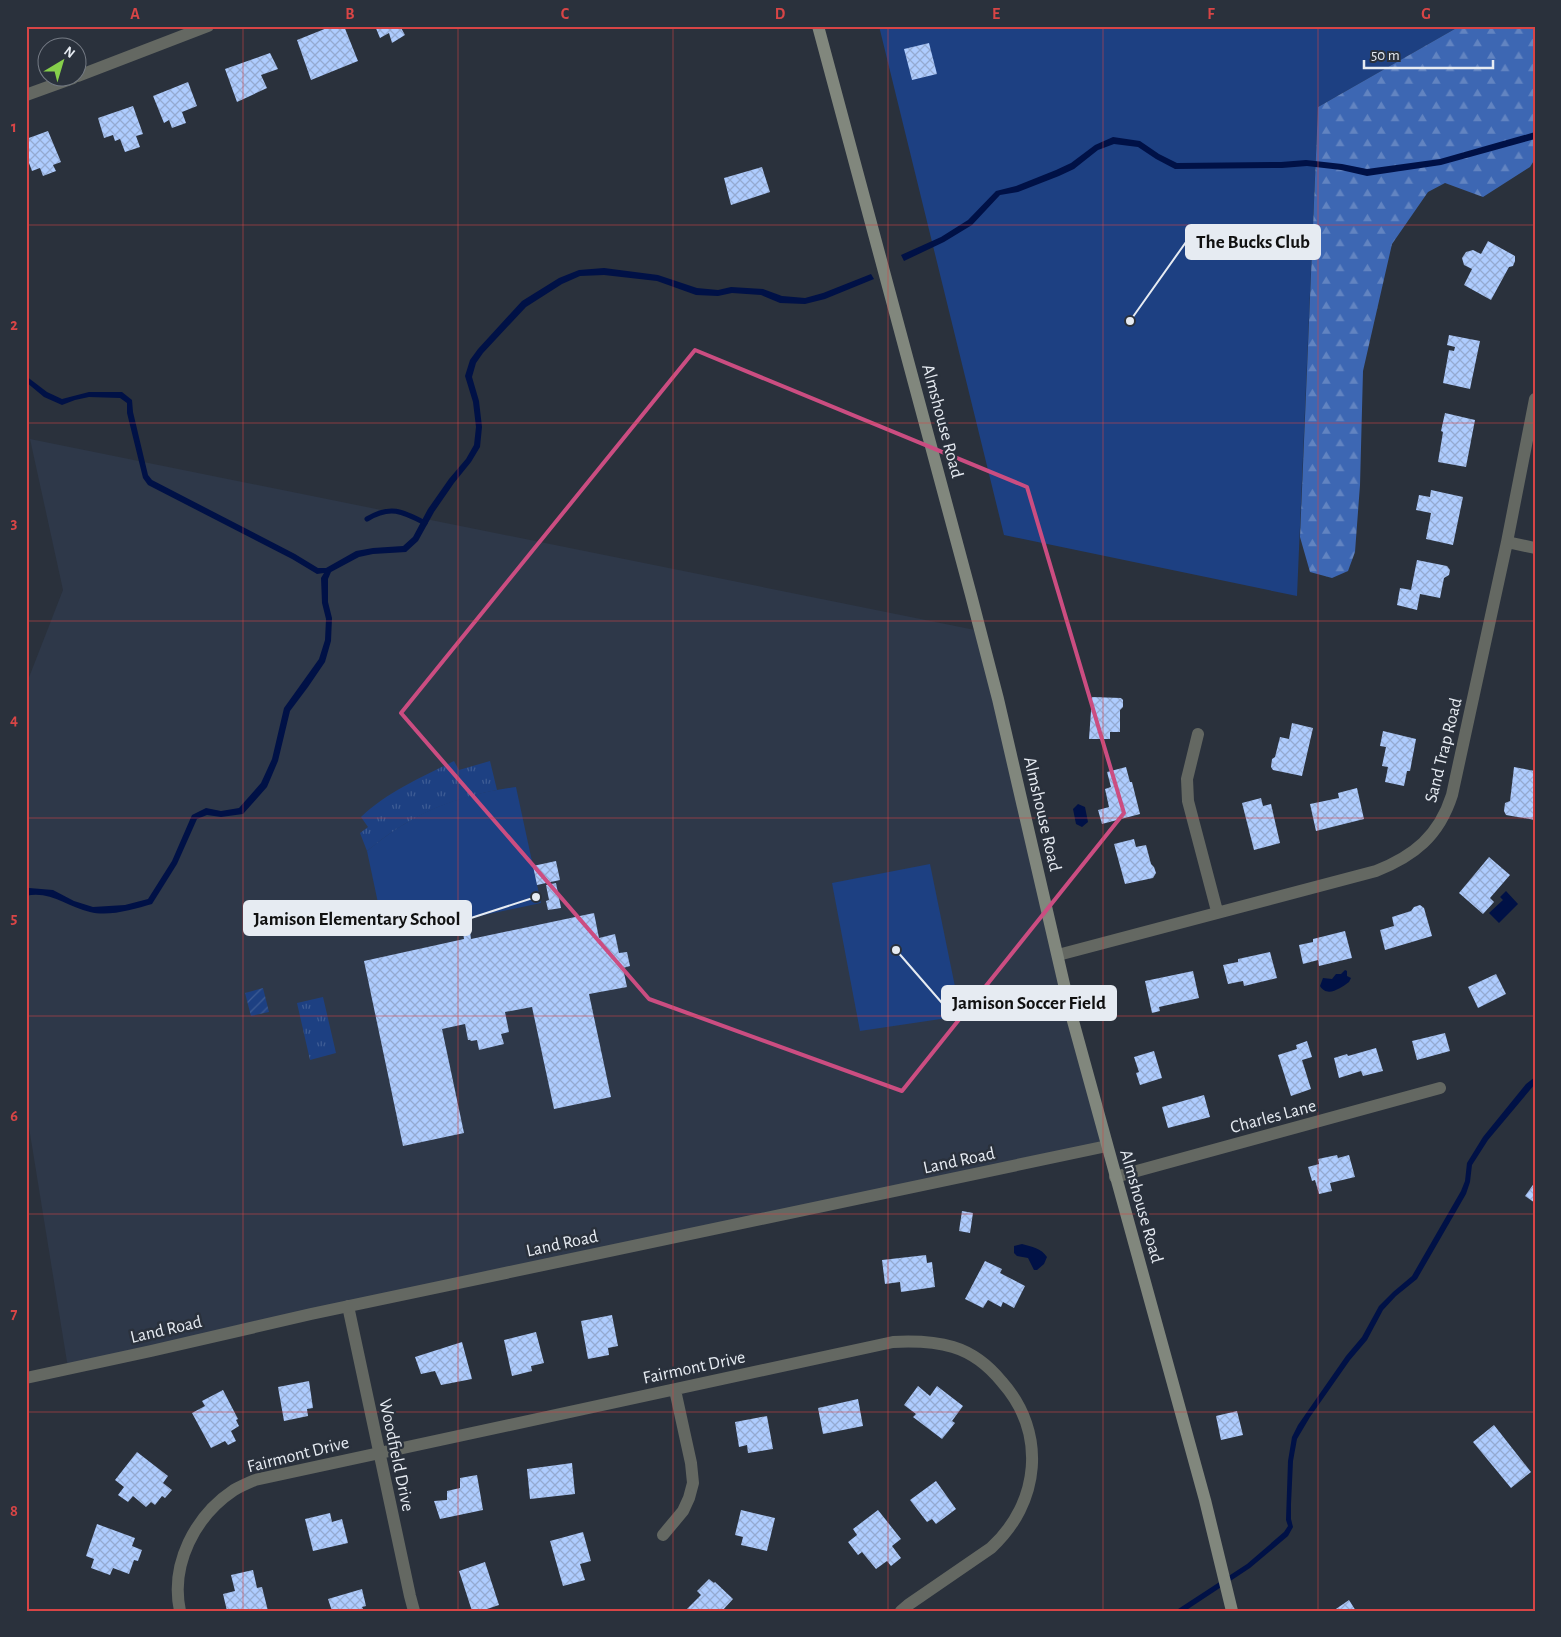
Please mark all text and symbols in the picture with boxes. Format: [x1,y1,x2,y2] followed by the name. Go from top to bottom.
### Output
[130,6,140,22] text: A
[345,6,355,22] text: B
[561,6,570,22] text: C
[775,6,786,22] text: D
[992,6,1000,22] text: E
[1207,6,1215,22] text: F
[1421,6,1431,22] text: G
[38,38,88,88] north arrow
[1364,38,1492,70] scale bar
[61,44,78,61] text: N
[1371,48,1400,63] text: 50 m
[11,119,17,135] text: 1
[1186,225,1320,259] callout: The Bucks Club
[1196,233,1310,252] text: The Bucks Club
[10,317,18,333] text: 2
[918,362,966,480] street label: Almshouse Road
[11,515,18,531] text: 3
[1422,696,1466,805] street label: Sand Trap Road
[10,712,18,728] text: 4
[1020,755,1064,873] street label: Almshouse Road
[244,901,471,935] callout: Jamison Elementary School
[11,910,18,926] text: 5
[254,910,460,929] text: Jamison Elementary School
[942,986,1116,1020] callout: Jamison Soccer Field
[952,994,1106,1013] text: Jamison Soccer Field
[1228,1097,1318,1137] street label: Charles Lane
[10,1108,18,1124] text: 6
[922,1145,997,1177] street label: Land Road
[1116,1148,1166,1265] street label: Almshouse Road
[525,1228,600,1260] street label: Land Road
[11,1306,18,1322] text: 7
[129,1313,204,1347] street label: Land Road
[641,1348,747,1388] street label: Fairmont Drive
[375,1397,417,1513] street label: Woodfield Drive
[245,1434,351,1476] street label: Fairmont Drive
[10,1503,18,1519] text: 8

